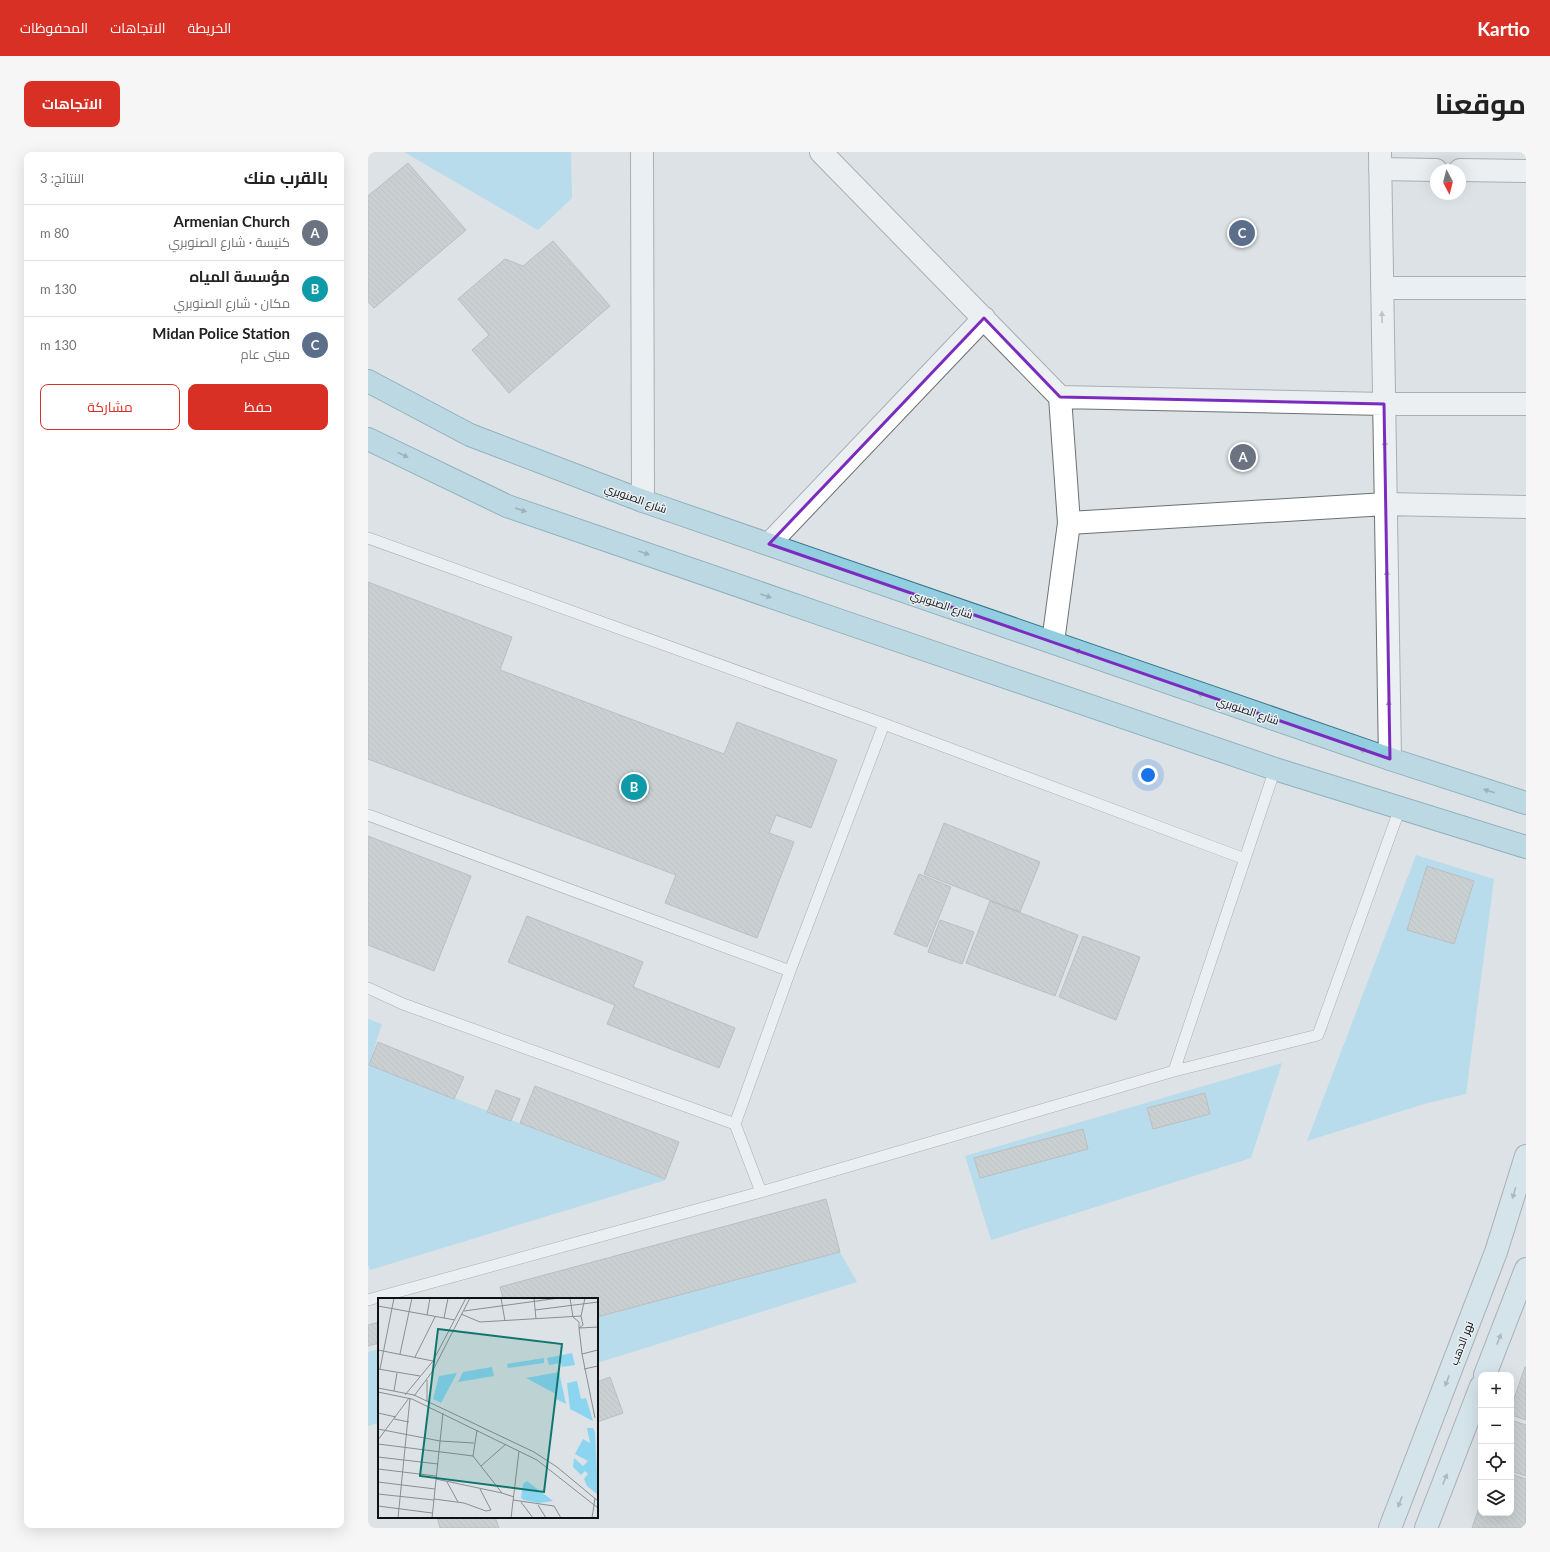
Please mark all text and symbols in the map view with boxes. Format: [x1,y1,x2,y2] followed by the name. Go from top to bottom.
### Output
[1477,17,1530,40] text: Kartio
[20,19,88,36] text: المحفوظات
[110,19,166,36] text: الاتجاهات
[188,19,231,36] text: الخريطة
[24,81,120,127] button: الاتجاهات
[1435,86,1526,120] text: موقعنا
[1430,164,1466,200] north arrow
[244,167,328,188] text: بالقرب منك
[40,170,84,186] text: النتائج: 3
[174,212,290,230] text: Armenian Church
[1229,218,1255,248] pin: C
[40,225,69,241] text: 80 m
[310,225,320,241] text: A
[168,234,290,250] text: كنيسة · شارع الصنوبري
[189,267,290,285] text: مؤسسة المياه
[40,281,77,297] text: 130 m
[311,281,319,297] text: B
[174,295,290,311] text: مكان · شارع الصنوبري
[1379,311,1386,323] one-way arrow
[152,324,290,342] text: Midan Police Station
[40,337,77,353] text: 130 m
[311,337,319,353] text: C
[240,346,290,362] text: مبنى عام
[40,384,180,430] button: مشاركة
[188,384,328,430] button: حفظ
[1381,440,1388,452] one-way arrow
[1230,442,1256,472] pin: A
[397,452,409,458] one-way arrow
[602,481,669,518] street label: شارع الصنوبري
[515,508,527,514] one-way arrow
[638,550,650,556] one-way arrow
[1384,569,1390,582] one-way arrow
[908,587,975,624] street label: شارع الصنوبري
[761,593,773,599] one-way arrow
[1073,649,1085,655] one-way arrow
[1196,691,1208,697] one-way arrow
[1214,693,1281,730] street label: شارع الصنوبري
[1386,699,1392,712] one-way arrow
[1359,748,1371,754] one-way arrow
[1138,765,1158,785] your location
[621,772,647,802] pin: B
[1482,788,1494,794] one-way arrow
[1511,1187,1517,1199] one-way arrow
[378,1298,598,1518] inset map
[1447,1319,1476,1367] street label: نهر الدهب
[1497,1332,1503,1344] one-way arrow
[1478,1372,1514,1516] map controls
[1478,1372,1514,1408] button: +
[1443,1375,1449,1387] one-way arrow
[1478,1408,1514,1444] button: −
[1478,1444,1514,1480] button: locate
[1443,1472,1449,1484] one-way arrow
[1478,1480,1514,1516] button: layers
[1396,1497,1402,1509] one-way arrow

